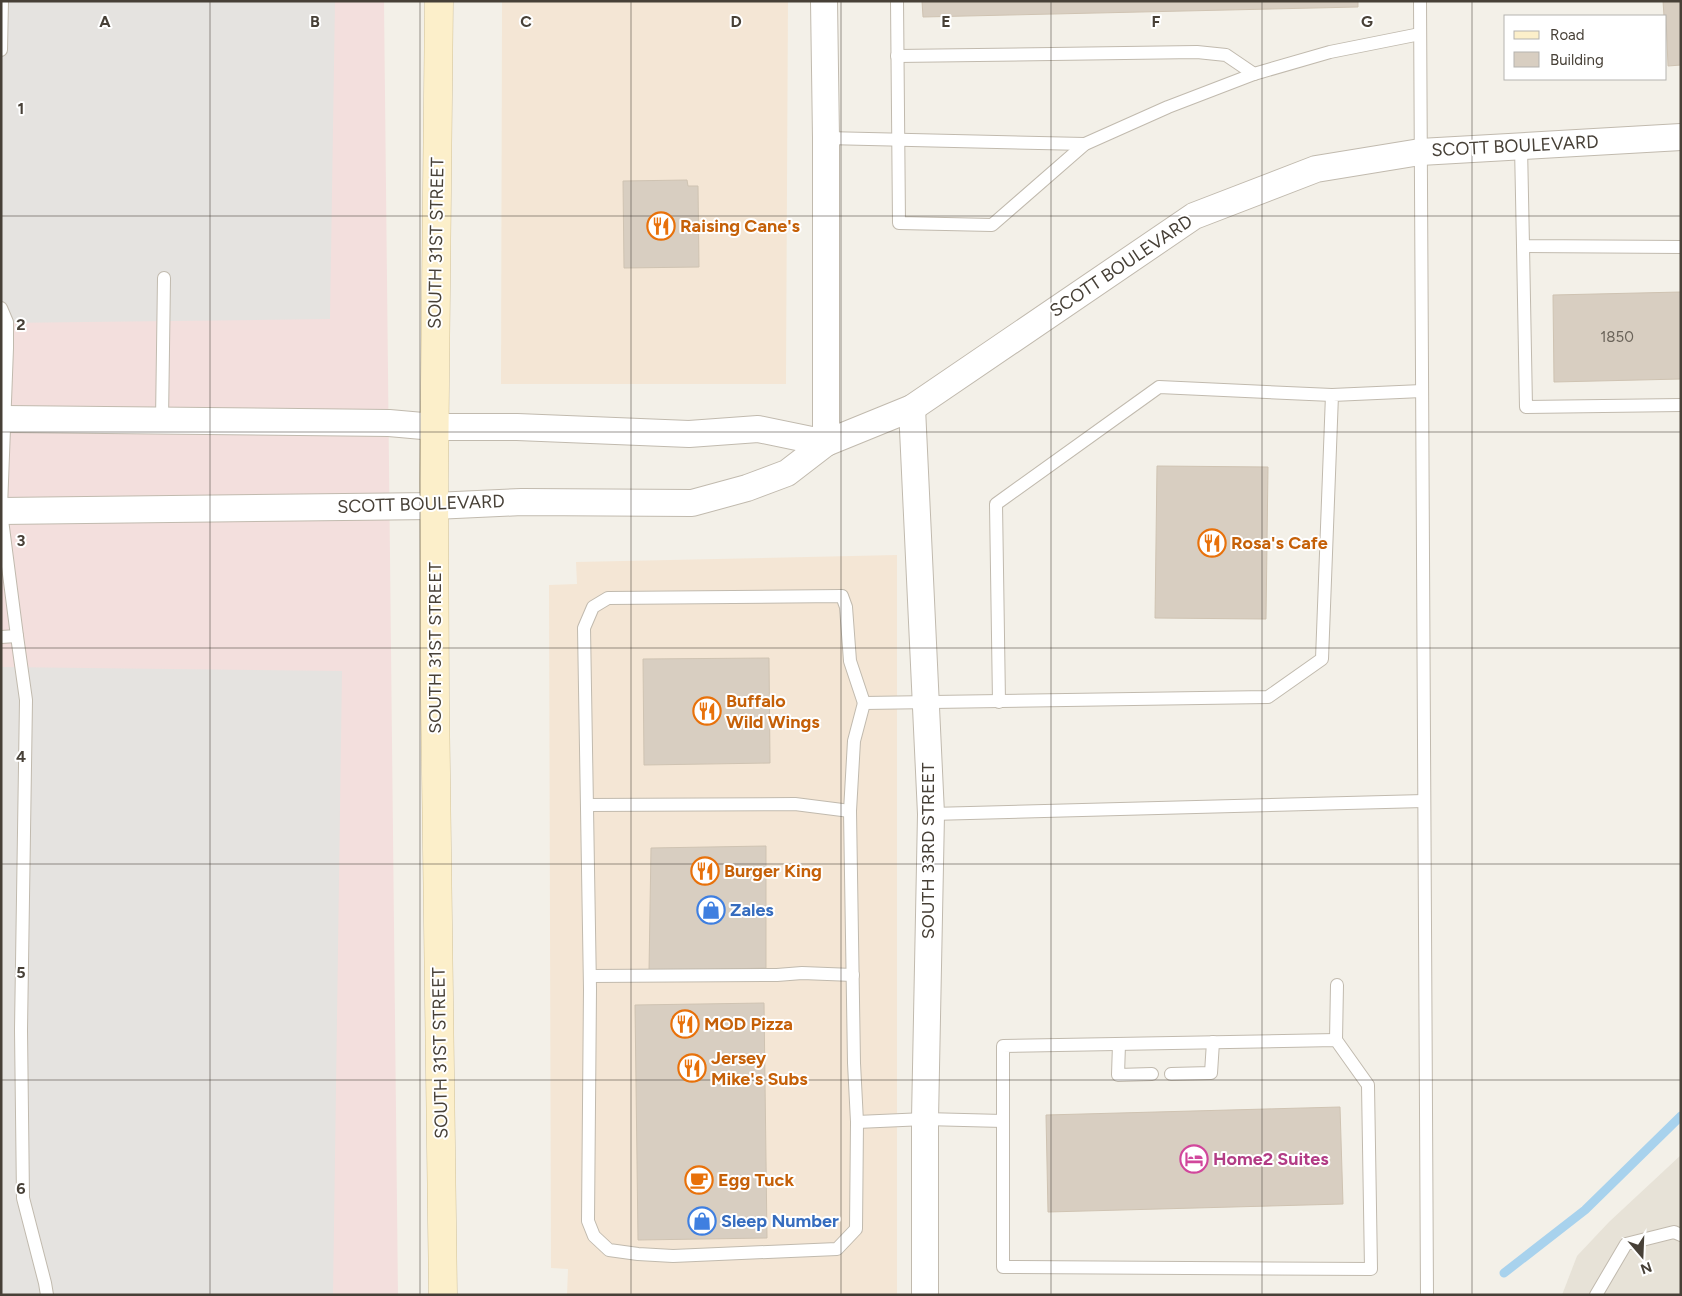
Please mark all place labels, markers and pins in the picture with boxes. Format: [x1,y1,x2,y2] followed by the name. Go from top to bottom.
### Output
[646,211,676,241] restaurant icon: Raising Cane's
[680,215,801,237] place label: Raising Cane's
[1197,528,1227,558] restaurant icon: Rosa's Cafe
[1231,532,1328,554] place label: Rosa's Cafe
[726,690,820,733] place label: Buffalo Wild Wings
[692,696,722,726] restaurant icon: Buffalo Wild Wings
[690,856,720,886] restaurant icon: Burger King
[724,860,822,882] place label: Burger King
[696,895,726,925] shop icon: Zales
[730,899,774,921] place label: Zales
[670,1009,700,1039] restaurant icon: MOD Pizza
[704,1013,793,1035] place label: MOD Pizza
[711,1047,808,1090] place label: Jersey Mike's Subs
[677,1053,707,1083] restaurant icon: Jersey Mike's Subs
[1179,1144,1209,1174] hotel icon: Home2 Suites
[1213,1148,1329,1170] place label: Home2 Suites
[684,1165,714,1195] cafe icon: Egg Tuck
[718,1169,794,1191] place label: Egg Tuck
[687,1206,717,1236] shop icon: Sleep Number
[721,1210,839,1232] place label: Sleep Number

